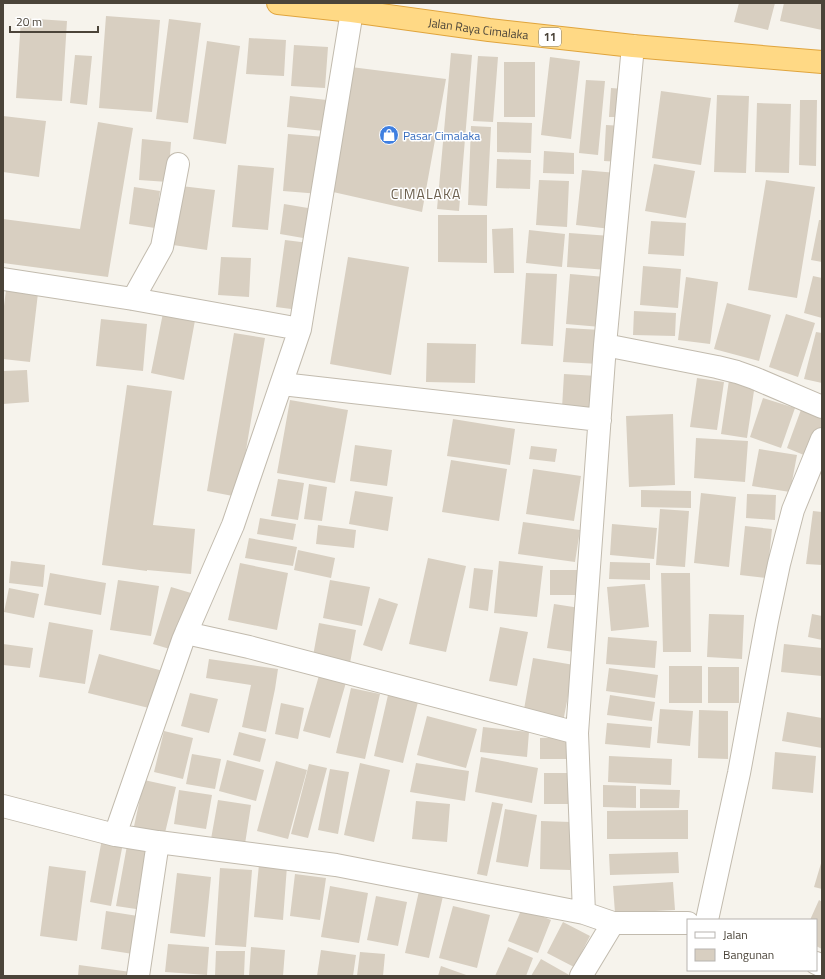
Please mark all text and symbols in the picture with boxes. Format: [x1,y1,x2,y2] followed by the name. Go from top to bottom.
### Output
[10,8,98,34] scale bar
[16,12,42,31] text: 20 m
[427,12,529,44] street label: Jalan Raya Cimalaka
[539,28,561,46] road number: 11
[378,124,400,146] shop icon: Pasar Cimalaka
[403,126,480,145] place label: Pasar Cimalaka
[391,183,461,204] district label: CIMALAKA
[687,919,817,971] legend
[723,925,748,944] text: Jalan
[723,945,774,964] text: Bangunan

